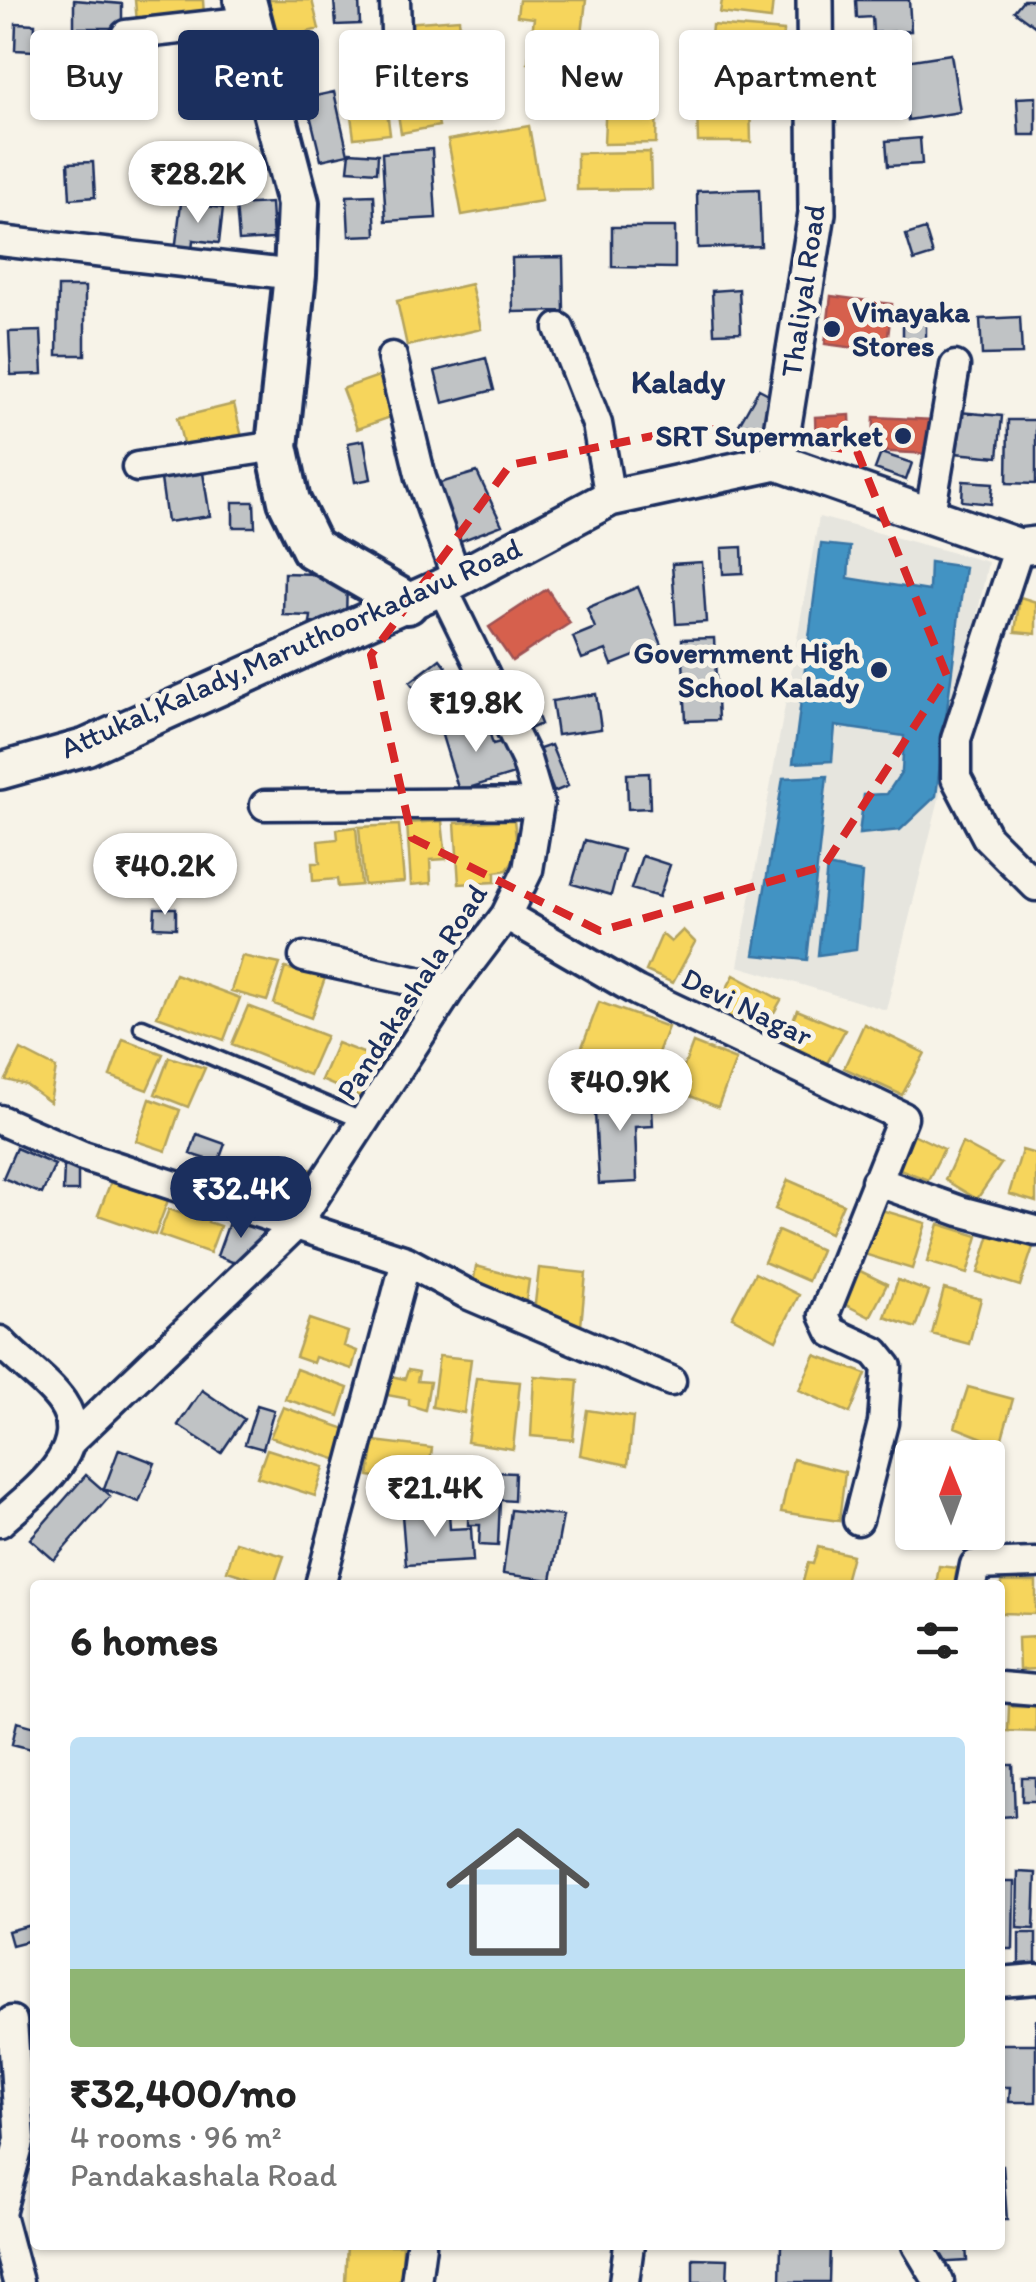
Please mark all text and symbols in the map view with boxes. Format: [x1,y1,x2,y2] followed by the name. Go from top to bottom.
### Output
[30,30,158,120] chip: Buy
[178,30,319,120] chip: Rent
[339,30,505,120] chip: Filters
[525,30,659,120] chip: New
[679,30,912,120] chip: Apartment
[117,141,279,226] pin: ₹28.2K
[150,154,246,192] text: ₹28.2K
[772,202,833,380] street label: Thaliyal Road
[852,293,970,364] place label: Vinayaka Stores
[821,318,843,340] marker: Vinayaka Stores
[631,363,726,401] district label: Kalady
[655,417,883,454] place label: SRT Supermarket
[892,425,914,447] marker: SRT Supermarket
[54,529,528,766] street label: Attukal,Kalady,Maruthoorkadavu Road
[634,634,860,705] place label: Government High School Kalady
[868,659,890,681] marker: Government High School Kalady
[395,670,557,755] pin: ₹19.8K
[429,683,523,721] text: ₹19.8K
[84,833,246,918] pin: ₹40.2K
[115,846,215,884] text: ₹40.2K
[328,876,496,1107] street label: Pandakashala Road
[676,959,819,1054] street label: Devi Nagar
[539,1049,701,1134] pin: ₹40.9K
[570,1062,670,1100] text: ₹40.9K
[160,1156,322,1241] pin: ₹32.4K
[192,1169,290,1207] text: ₹32.4K
[895,1440,1005,1550] north arrow
[895,1440,1005,1550] map controls
[354,1455,516,1540] pin: ₹21.4K
[388,1468,482,1506] text: ₹21.4K
[910,1613,965,1668] icon: filters
[70,1615,218,1666] text: 6 homes
[428,1802,608,1982] icon: home
[70,2067,297,2118] text: ₹32,400/mo
[70,2118,282,2156] text: 4 rooms · 96 m²
[70,2156,337,2194] text: Pandakashala Road

